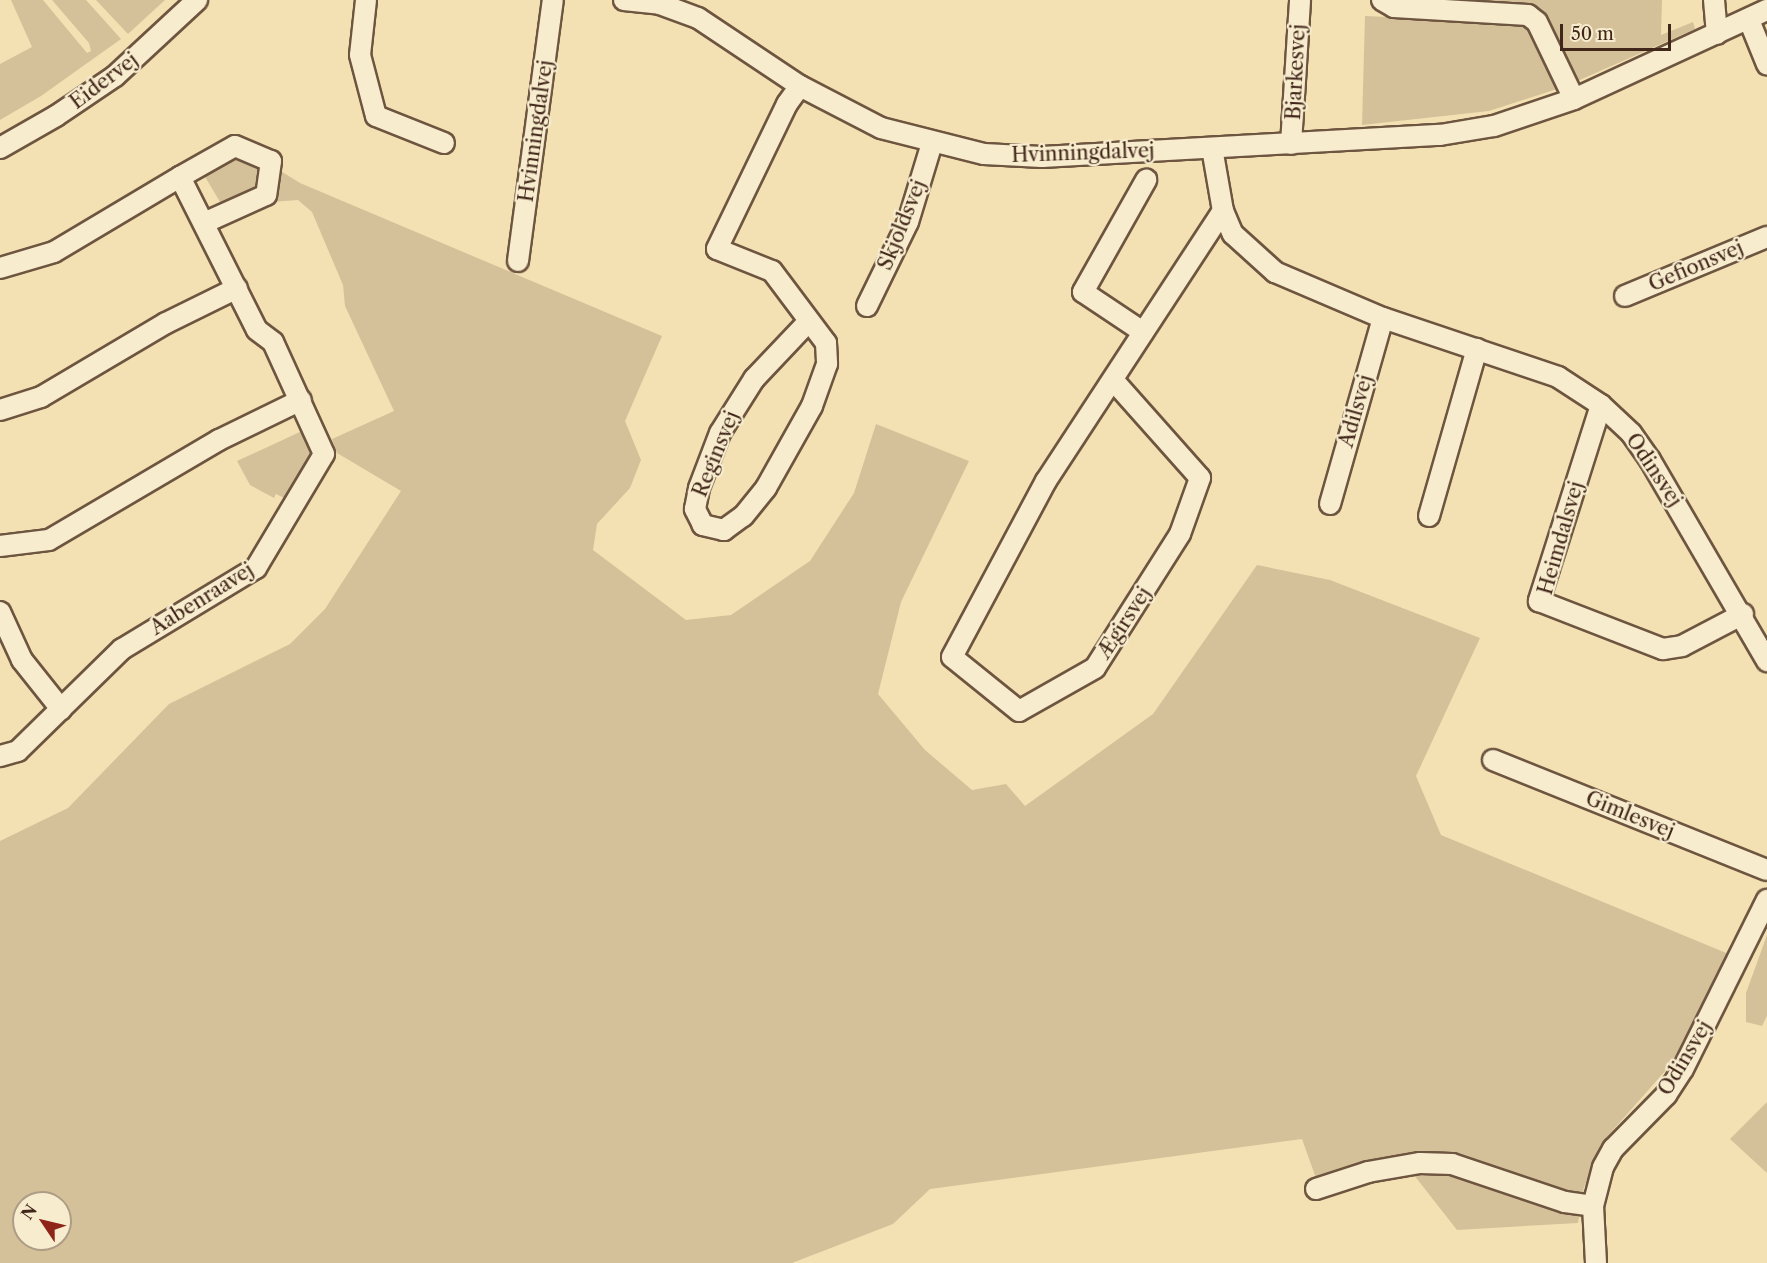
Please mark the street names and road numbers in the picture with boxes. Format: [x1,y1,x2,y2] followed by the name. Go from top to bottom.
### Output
[1281,23,1311,121] street label: Bjarkesvej
[65,48,143,114] street label: Eidervej
[514,58,558,204] street label: Hvinningdalvej
[1011,139,1155,167] street label: Hvinningdalvej
[873,176,931,274] street label: Skjoldsvej
[1645,235,1747,297] street label: Gefionsvej
[1334,372,1378,450] street label: Adilsvej
[688,407,744,501] street label: Reginsvej
[1621,429,1687,511] street label: Odinsvej
[1533,478,1589,598] street label: Heimdalsvej
[146,558,258,640] street label: Aabenraavej
[1092,582,1156,664] street label: Ægirsvej
[1582,786,1678,844] street label: Gimlesvej
[1653,1016,1717,1100] street label: Odinsvej

